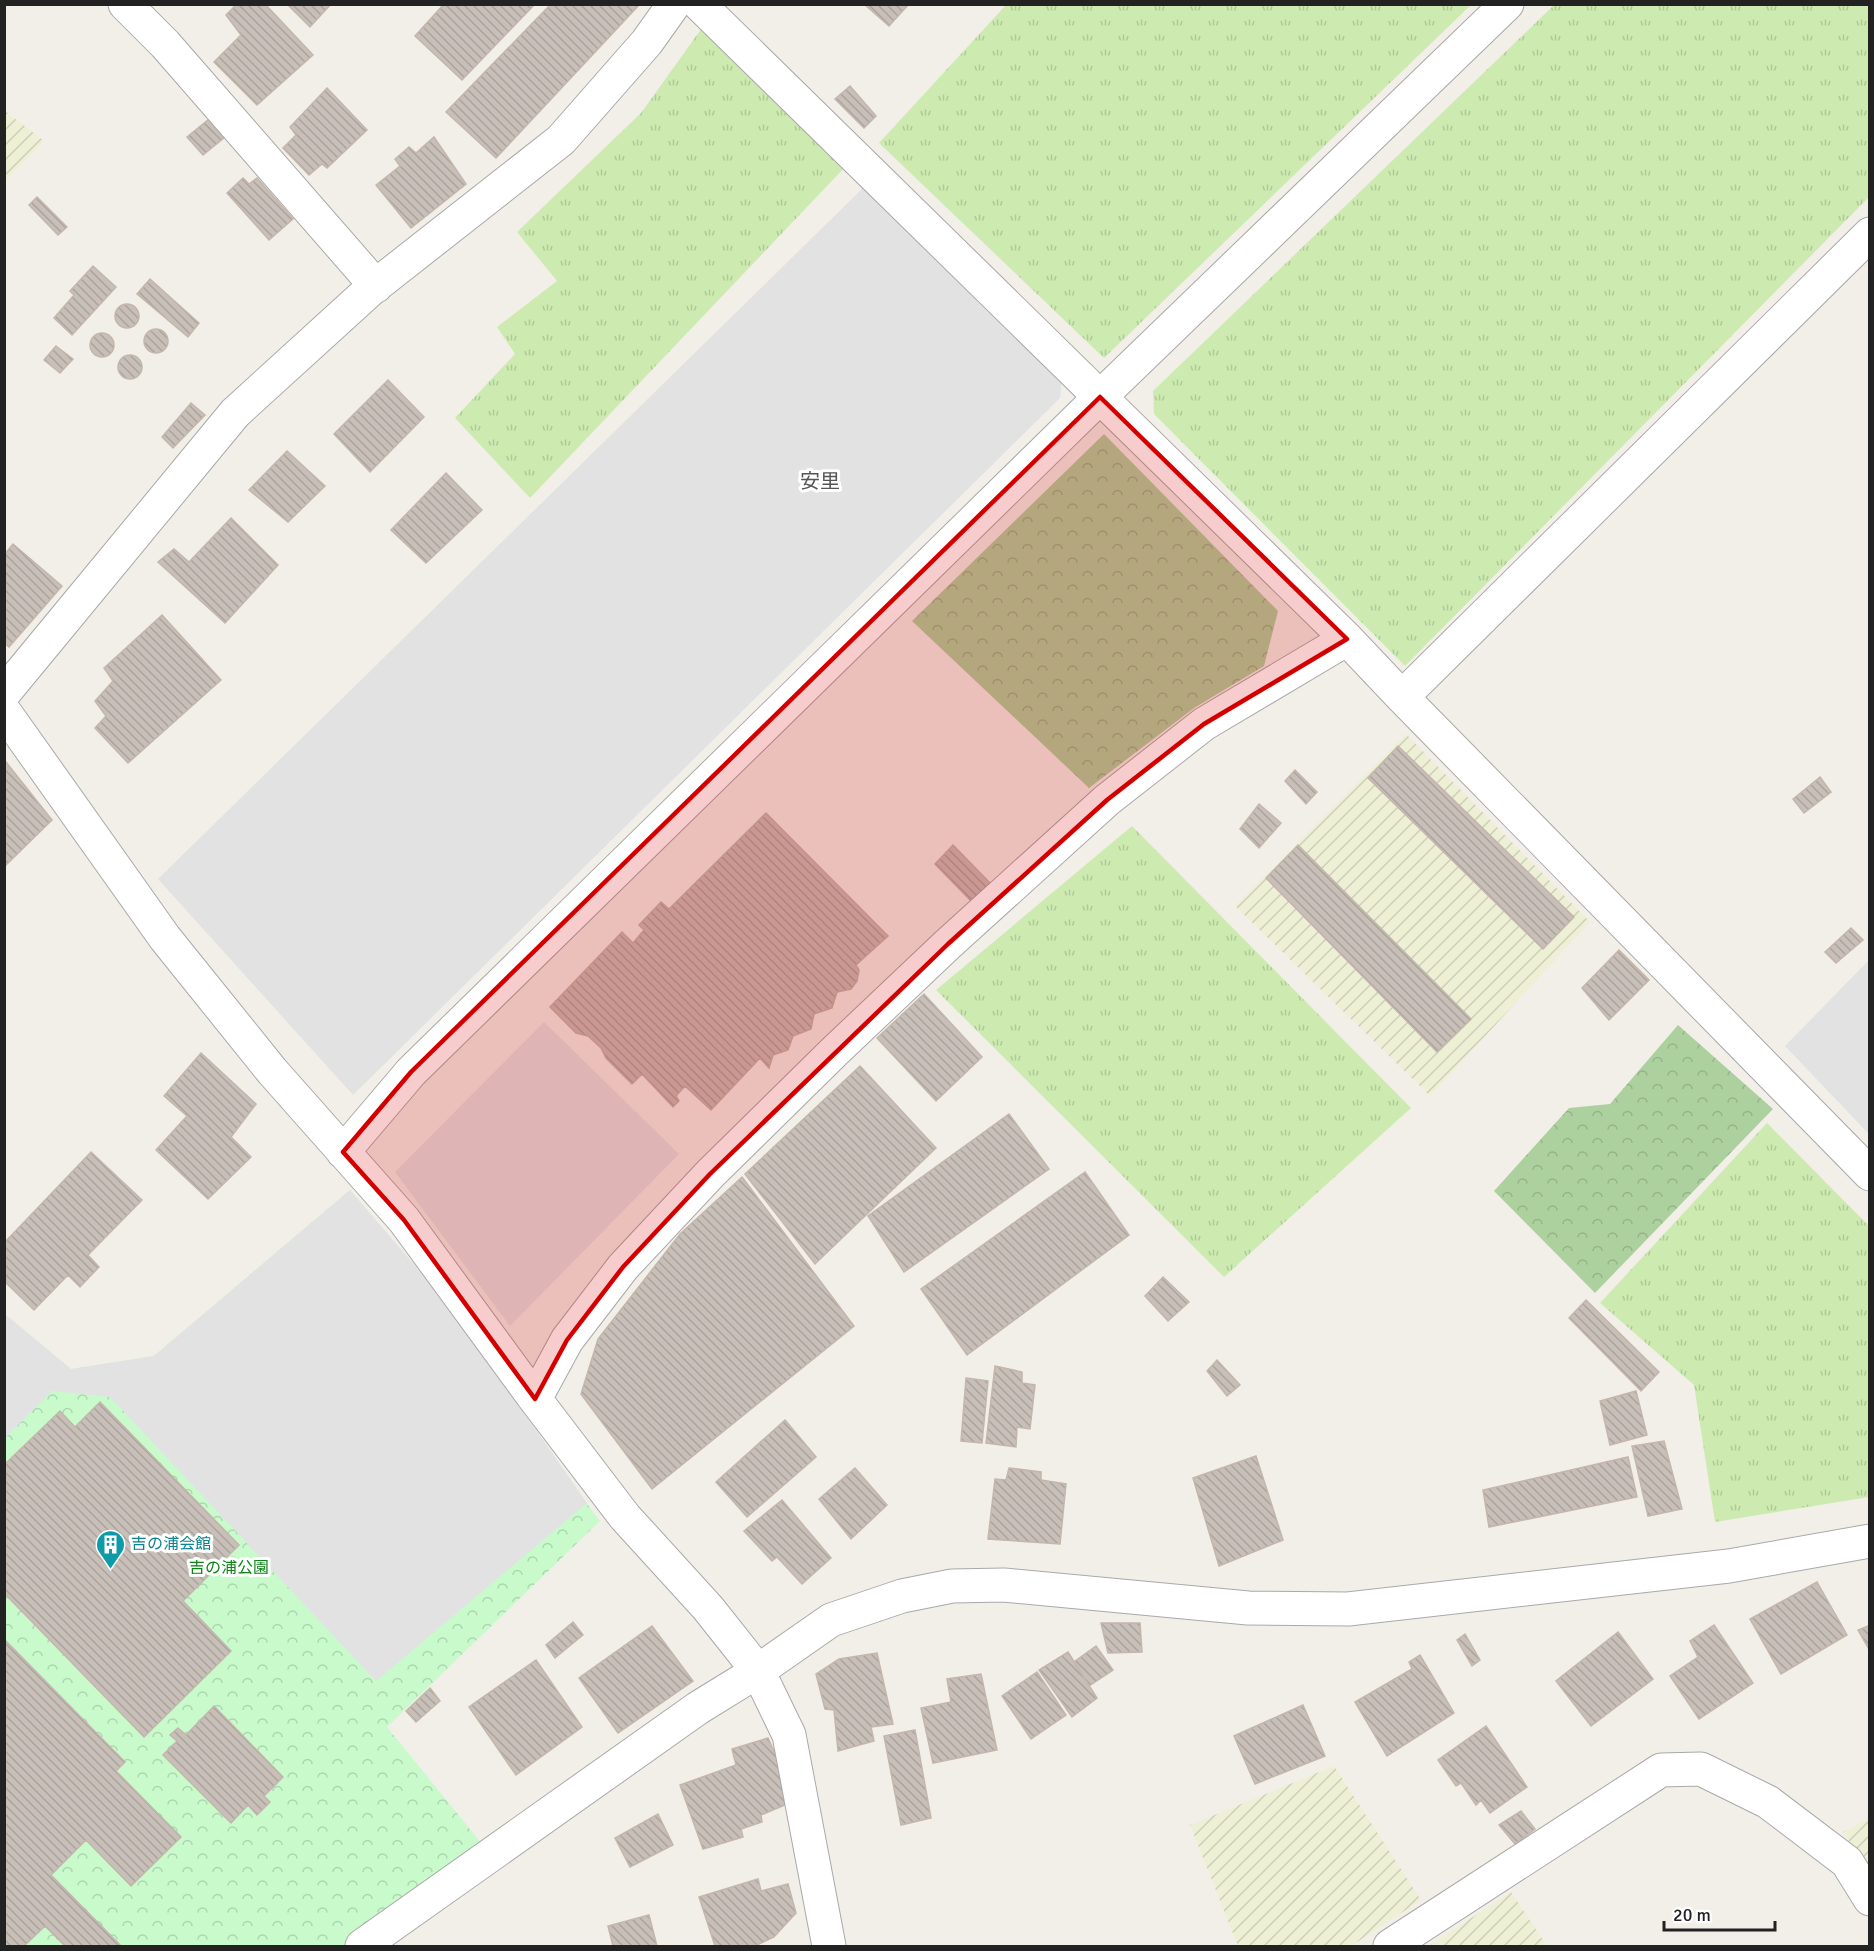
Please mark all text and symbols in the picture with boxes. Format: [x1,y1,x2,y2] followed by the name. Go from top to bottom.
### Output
[800,469,840,494] district label: 安里
[94,1528,126,1570] building icon: 吉の浦会館
[131,1534,211,1554] place label: 吉の浦会館
[189,1558,269,1578] park label: 吉の浦公園
[1664,1894,1775,1932] scale bar
[1673,1904,1711,1926] text: 20 m

